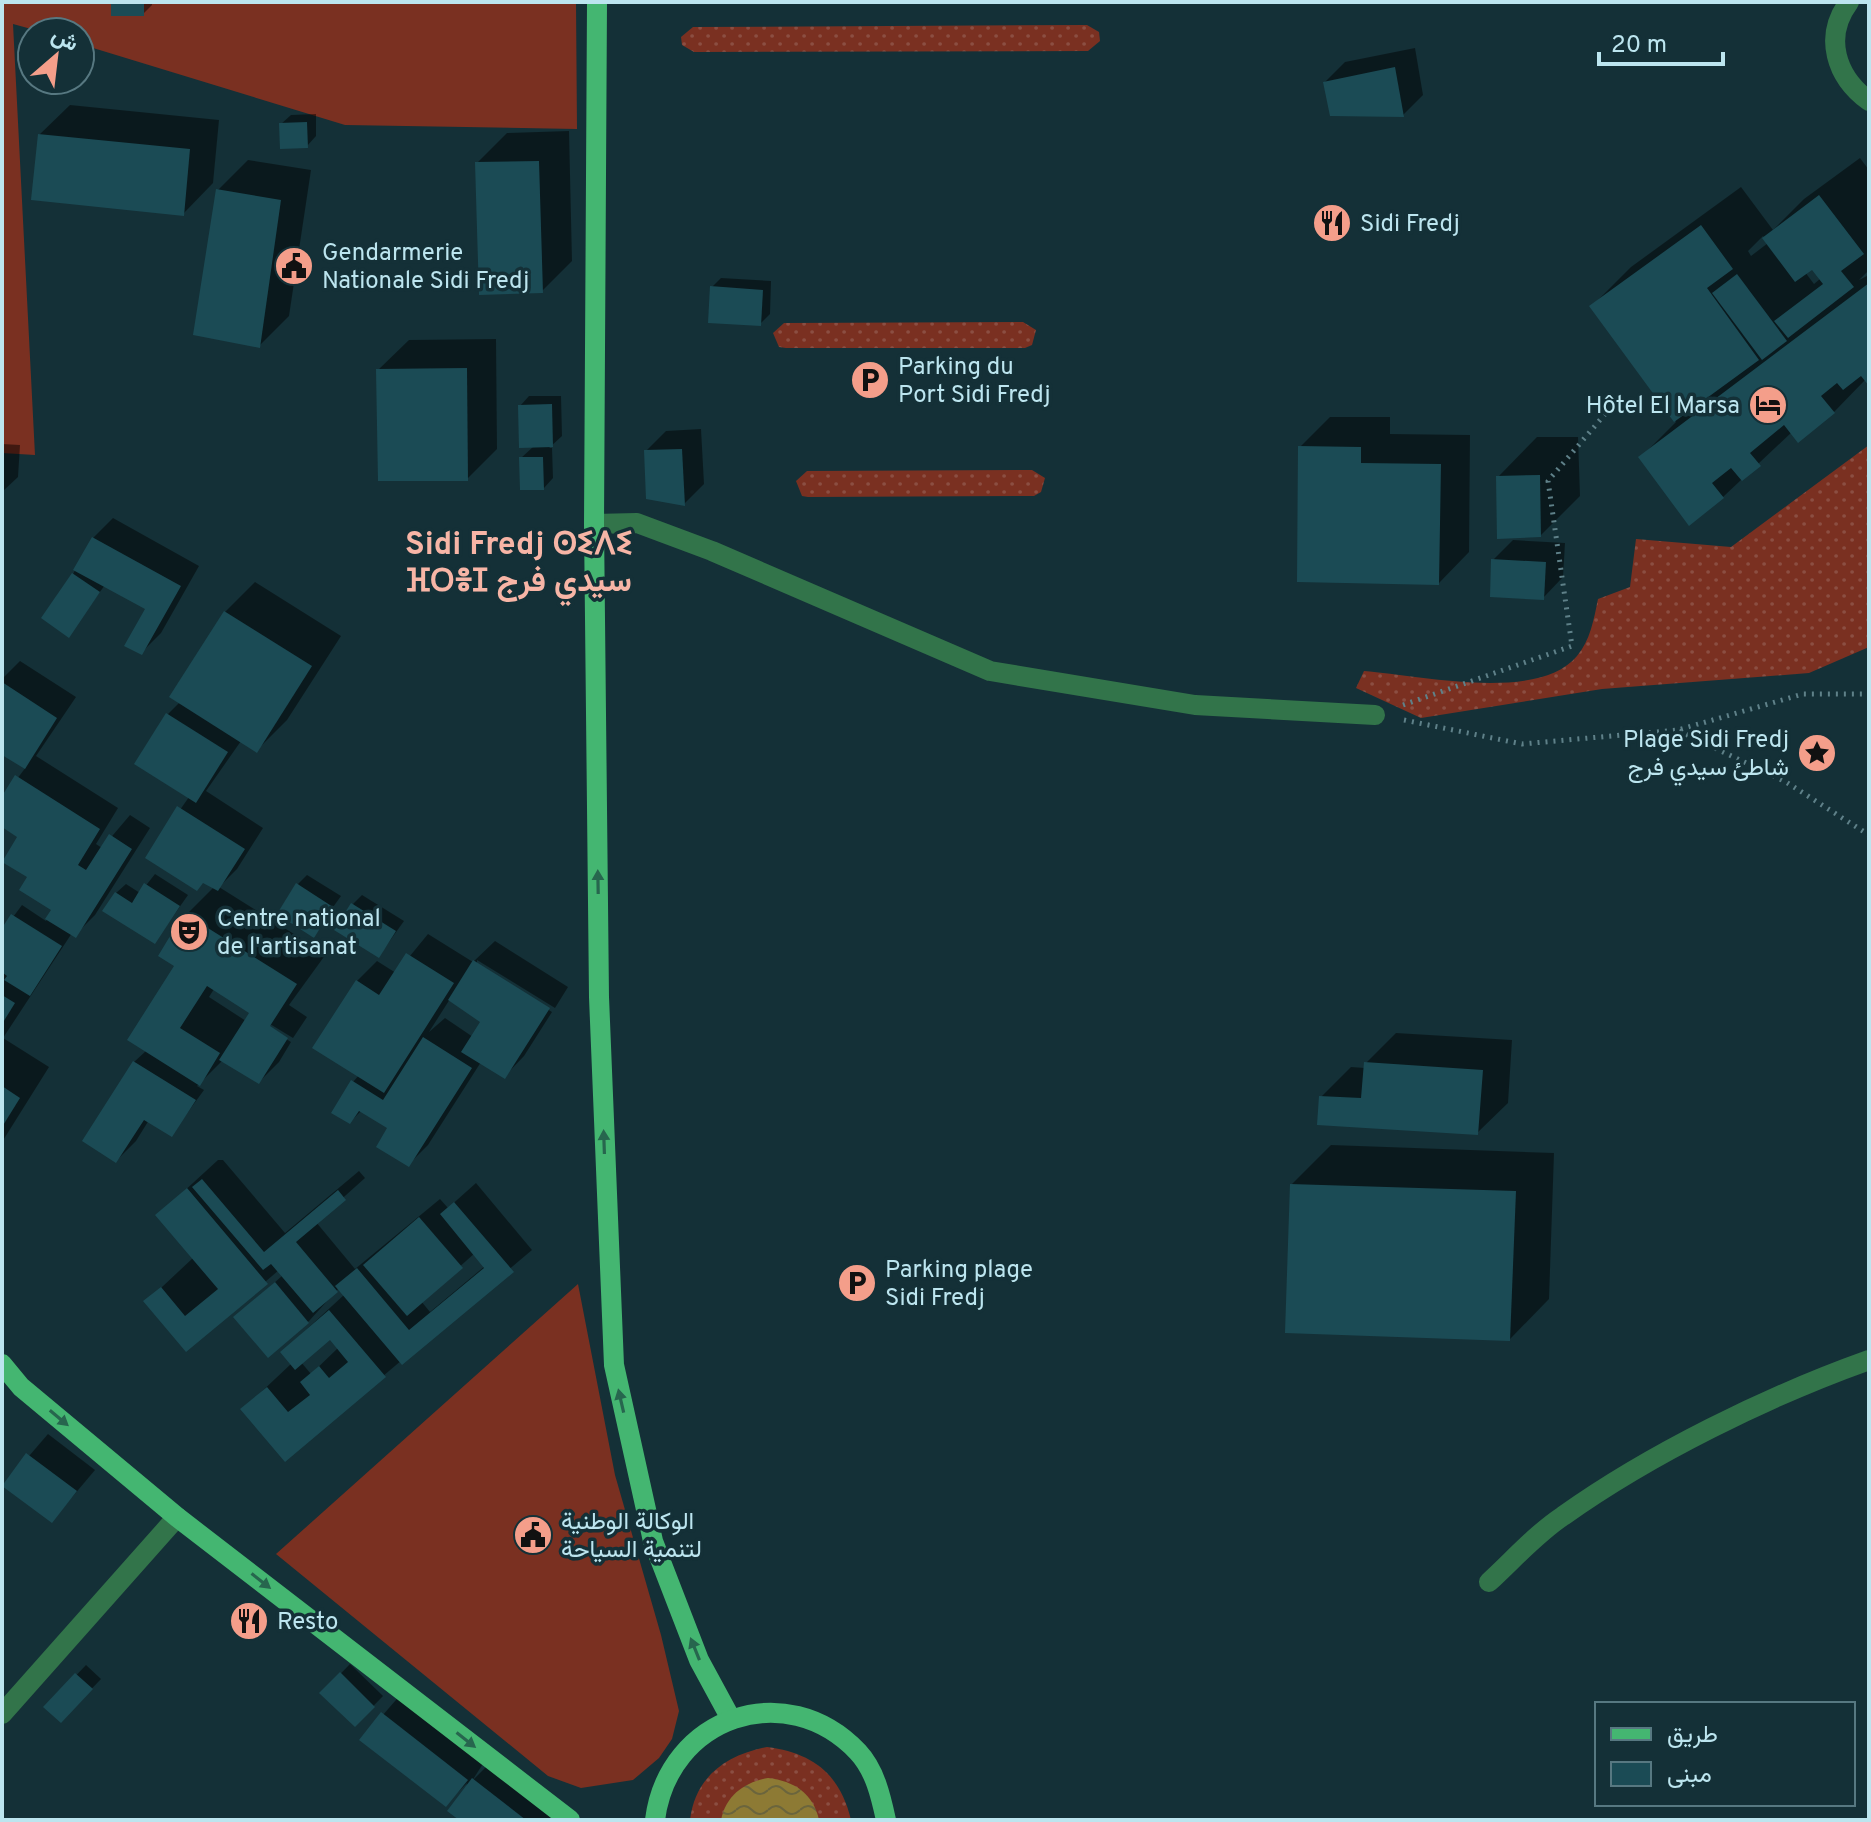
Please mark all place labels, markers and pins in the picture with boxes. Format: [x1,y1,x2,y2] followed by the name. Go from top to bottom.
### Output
[1311,202,1353,244] restaurant icon: Sidi Fredj
[1360,210,1460,240] place label: Sidi Fredj
[322,239,529,297] place label: Gendarmerie Nationale Sidi Fredj
[273,245,315,287] public building icon: Gendarmerie Nationale Sidi Fredj
[898,353,1051,411] place label: Parking du Port Sidi Fredj
[849,359,891,401] parking icon: Parking du Port Sidi Fredj
[1747,384,1789,426] hotel icon: Hôtel El Marsa
[1586,392,1740,422] place label: Hôtel El Marsa
[1623,726,1789,786] place label: Plage Sidi Fredj شاطئ سيدي فرج
[1796,732,1838,774] place icon: Plage Sidi Fredj شاطئ سيدي فرج
[217,905,381,963] place label: Centre national de l'artisanat
[168,911,210,953] theatre icon: Centre national de l'artisanat
[885,1256,1033,1314] place label: Parking plage Sidi Fredj
[836,1262,878,1304] parking icon: Parking plage Sidi Fredj
[561,1508,702,1566] place label: الوكالة الوطنية لتنمية السياحة
[512,1514,554,1556] public building icon: الوكالة الوطنية لتنمية السياحة
[228,1600,270,1642] restaurant icon: Resto
[277,1608,338,1638] place label: Resto

